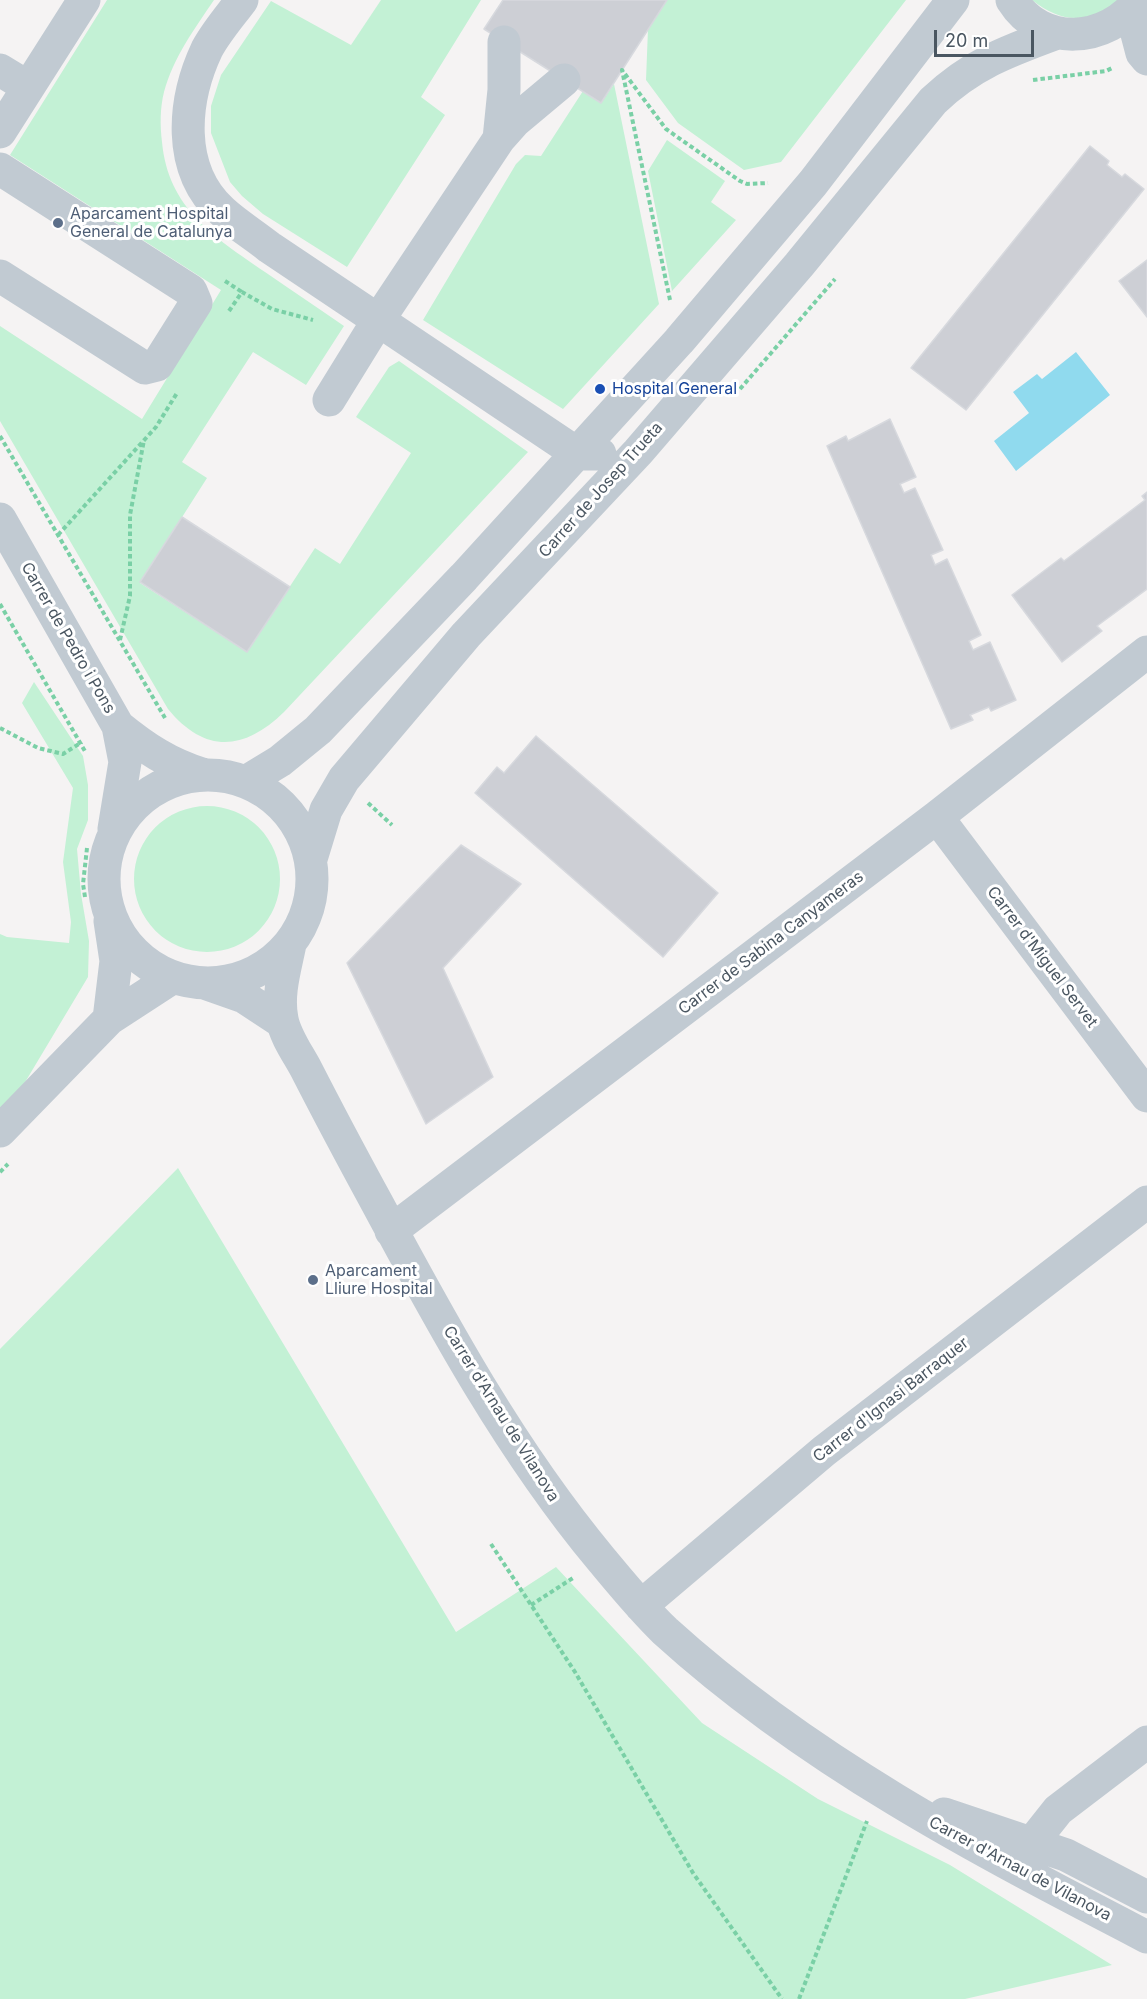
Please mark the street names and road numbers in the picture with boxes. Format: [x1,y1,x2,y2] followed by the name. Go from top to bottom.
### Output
[535,418,667,562] street label: Carrer de Josep Trueta
[17,559,119,717] street label: Carrer de Pedro i Pons
[675,867,867,1019] street label: Carrer de Sabina Canyameras
[983,883,1101,1031] street label: Carrer d'Miguel Servet
[439,1323,563,1505] street label: Carrer d'Arnau de Vilanova
[809,1333,973,1467] street label: Carrer d'Ignasi Barraquer
[926,1813,1114,1925] street label: Carrer d'Arnau de Vilanova

